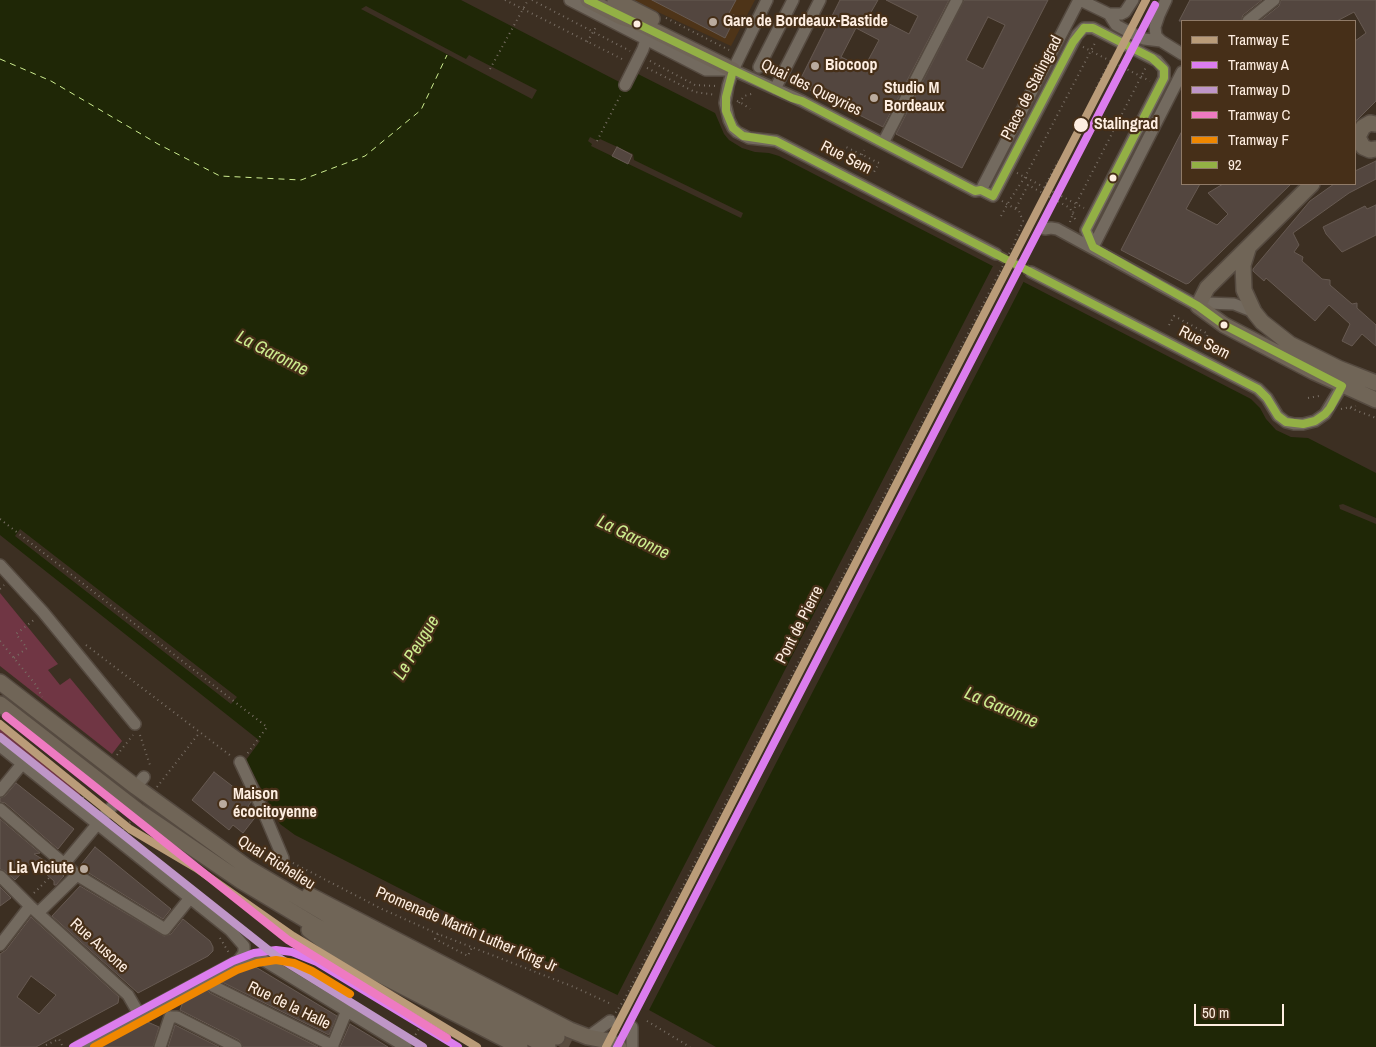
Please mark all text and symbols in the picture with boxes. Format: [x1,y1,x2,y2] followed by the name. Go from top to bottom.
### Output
[723,12,888,32] place label: Gare de Bordeaux-Bastide
[707,16,719,28] marker: Gare de Bordeaux-Bastide
[632,19,642,29] unlabelled marker
[1181,20,1356,185] legend
[1228,29,1290,50] text: Tramway E
[997,33,1067,143] street label: Place de Stalingrad
[1228,54,1289,75] text: Tramway A
[757,55,865,121] street label: Quai des Queyries
[825,56,877,76] place label: Biocoop
[809,60,821,72] marker: Biocoop
[884,79,945,117] place label: Studio M Bordeaux
[1228,79,1290,100] text: Tramway D
[868,92,880,104] marker: Studio M Bordeaux
[1228,104,1290,125] text: Tramway C
[1094,115,1158,135] place label: Stalingrad
[1072,116,1090,134] marker: Stalingrad
[1228,129,1289,150] text: Tramway F
[817,137,875,179] street label: Rue Sem
[1228,154,1242,175] text: 92
[1108,173,1118,183] unlabelled marker
[1219,320,1229,330] unlabelled marker
[1175,322,1233,364] street label: Rue Sem
[232,327,312,381] water label: La Garonne
[593,511,673,565] water label: La Garonne
[772,583,828,667] street label: Pont de Pierre
[389,612,445,684] water label: Le Peugue
[961,683,1041,733] water label: La Garonne
[233,785,317,823] place label: Maison écocitoyenne
[217,798,229,810] marker: Maison écocitoyenne
[234,832,318,894] street label: Quai Richelieu
[9,859,74,879] place label: Lia Viciute
[78,863,90,875] marker: Lia Viciute
[373,883,559,977] street label: Promenade Martin Luther King Jr
[66,915,132,977] street label: Rue Ausone
[244,978,334,1034] street label: Rue de la Halle
[1196,994,1286,1026] scale bar
[1202,1002,1229,1023] text: 50 m

